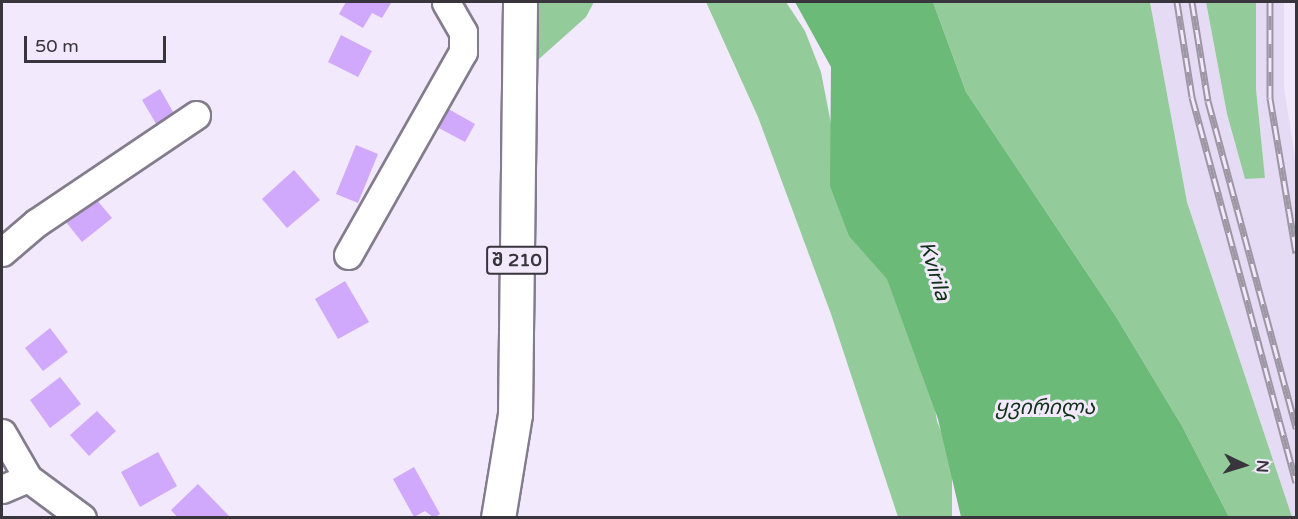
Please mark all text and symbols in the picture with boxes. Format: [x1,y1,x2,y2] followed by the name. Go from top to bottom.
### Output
[27,24,170,62] scale bar
[35,35,79,57] text: 50 m
[913,238,955,304] water label: Kvirila
[486,245,548,275] road number: შ 210
[995,395,1095,421] water label: ყვირილა
[1214,435,1274,495] north arrow
[1252,459,1272,473] text: N

